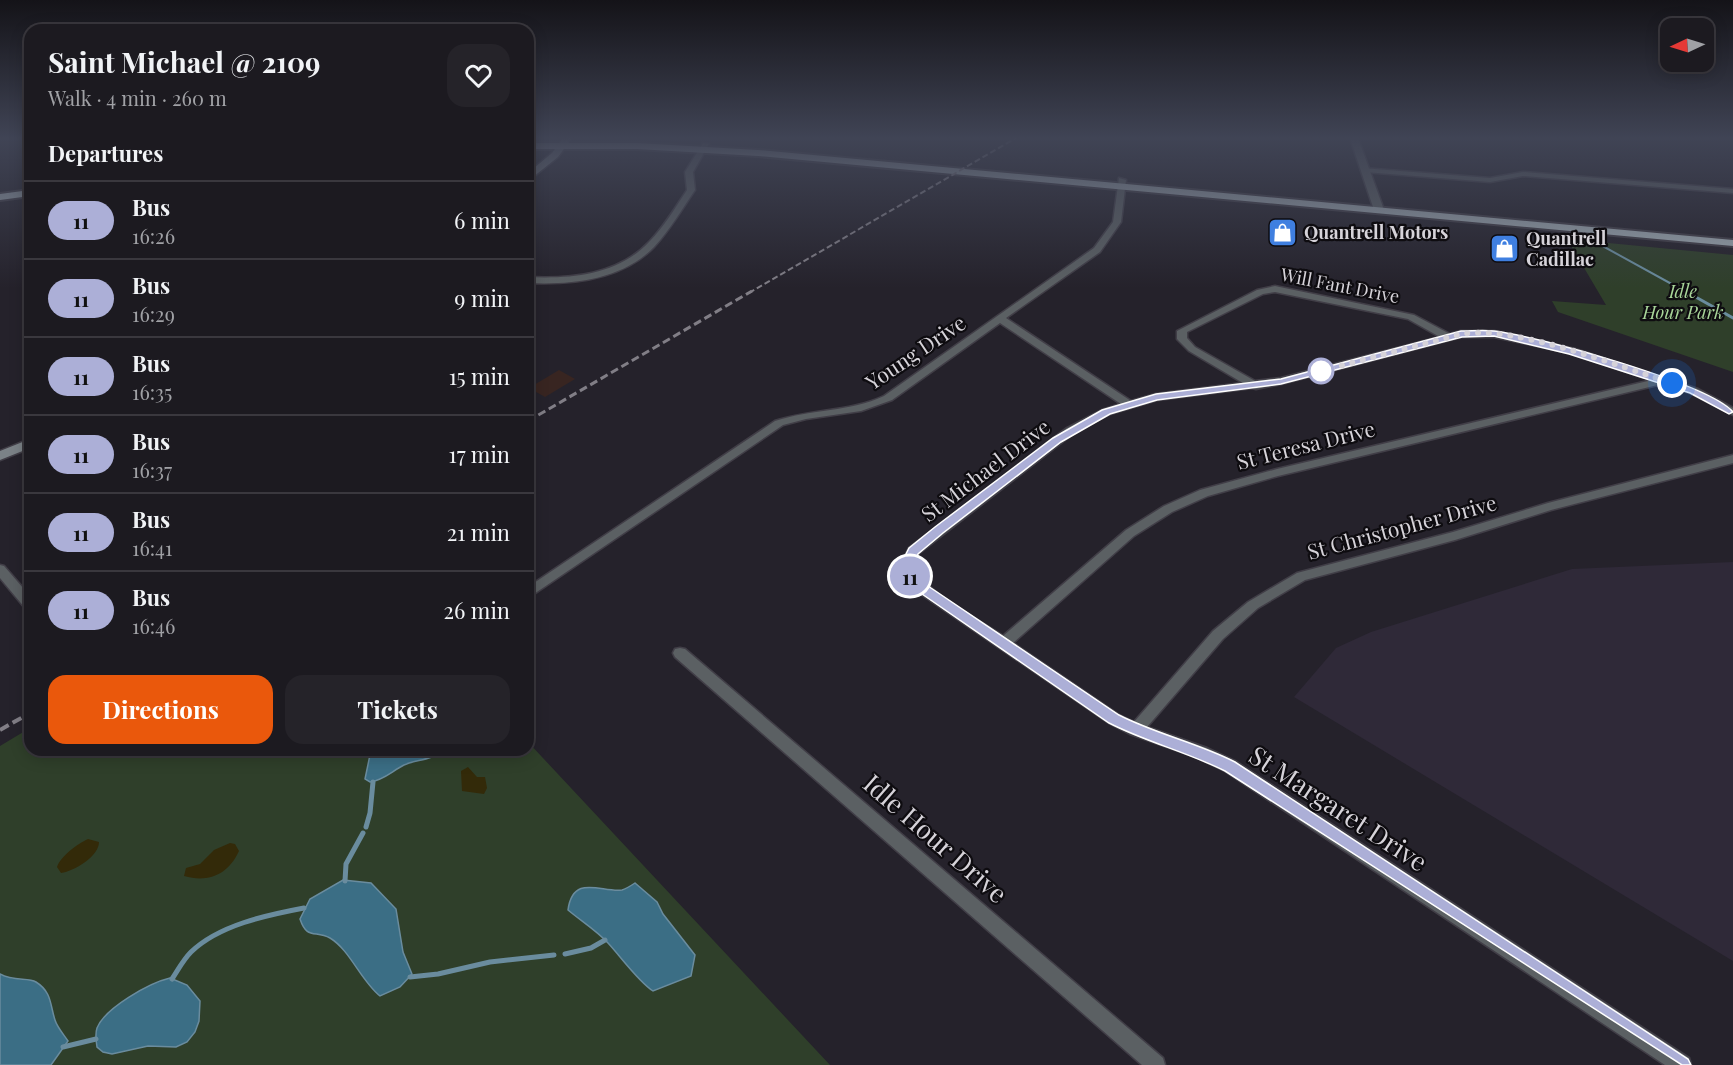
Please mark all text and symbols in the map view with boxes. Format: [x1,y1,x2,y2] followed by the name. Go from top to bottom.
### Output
[1660,18,1714,72] north arrow
[1660,18,1714,72] map controls
[48,43,321,80] text: Saint Michael @ 2109
[447,44,510,107] button: heart
[48,84,227,111] text: Walk · 4 min · 260 m
[48,138,163,168] text: Departures
[132,192,170,222] text: Bus
[454,205,510,235] text: 6 min
[73,206,89,234] text: 11
[1267,217,1299,249] shop icon: Quantrell Motors
[1304,220,1448,244] place label: Quantrell Motors
[132,222,175,249] text: 16:26
[1526,226,1607,271] place label: Quantrell Cadillac
[1489,233,1521,265] shop icon: Quantrell Cadillac
[1278,262,1401,308] street label: Will Fant Drive
[132,270,170,300] text: Bus
[1641,279,1724,324] park label: Idle Hour Park
[454,283,510,313] text: 9 min
[73,284,89,312] text: 11
[132,300,175,327] text: 16:29
[859,308,970,396] street label: Young Drive
[132,348,170,378] text: Bus
[1308,358,1334,384] unlabelled marker
[449,361,510,391] text: 15 min
[73,362,89,390] text: 11
[1657,368,1687,398] your location
[132,378,172,405] text: 16:35
[915,412,1055,527] street label: St Michael Drive
[1233,413,1378,475] street label: St Teresa Drive
[132,426,170,456] text: Bus
[449,439,510,469] text: 17 min
[73,440,89,468] text: 11
[132,456,172,483] text: 16:37
[1304,487,1499,565] street label: St Christopher Drive
[132,504,170,534] text: Bus
[447,517,510,547] text: 21 min
[73,518,89,546] text: 11
[132,534,172,561] text: 16:41
[883,556,937,596] line badge: 11
[902,562,918,590] text: 11
[132,582,170,612] text: Bus
[443,595,510,625] text: 26 min
[73,596,89,624] text: 11
[132,612,175,639] text: 16:46
[48,675,273,744] button: Directions
[285,675,510,744] button: Tickets
[1243,737,1435,878] street label: St Margaret Drive
[857,766,1015,910] street label: Idle Hour Drive

